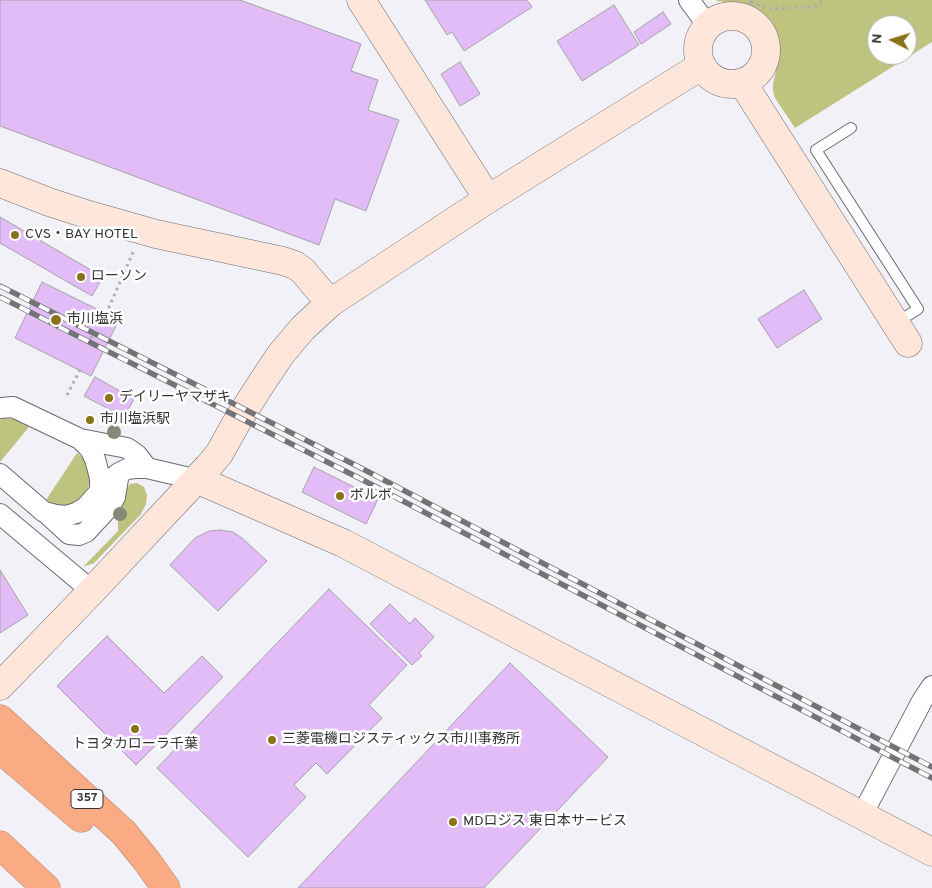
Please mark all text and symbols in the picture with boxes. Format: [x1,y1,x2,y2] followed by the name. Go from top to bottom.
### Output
[867,15,917,65] north arrow
[869,33,886,44] text: N
[25,227,138,243] place label: CVS・BAY HOTEL
[9,229,21,241] marker: CVS・BAY HOTEL
[91,269,147,285] place label: ローソン
[75,271,87,283] marker: ローソン
[67,312,123,328] place label: 市川塩浜
[49,313,63,327] marker: 市川塩浜
[119,390,231,406] place label: デイリーヤマザキ
[103,392,115,404] marker: デイリーヤマザキ
[100,412,170,428] place label: 市川塩浜駅
[84,414,96,426] marker: 市川塩浜駅
[350,488,392,504] place label: ボルボ
[334,490,346,502] marker: ボルボ
[129,723,141,735] marker: トヨタカローラ千葉
[282,732,520,748] place label: 三菱電機ロジスティックス市川事務所
[266,734,278,746] marker: 三菱電機ロジスティックス市川事務所
[72,737,198,753] place label: トヨタカローラ千葉
[71,790,103,809] road number: 357
[463,814,627,830] place label: MDロジス 東日本サービス
[447,816,459,828] marker: MDロジス 東日本サービス

